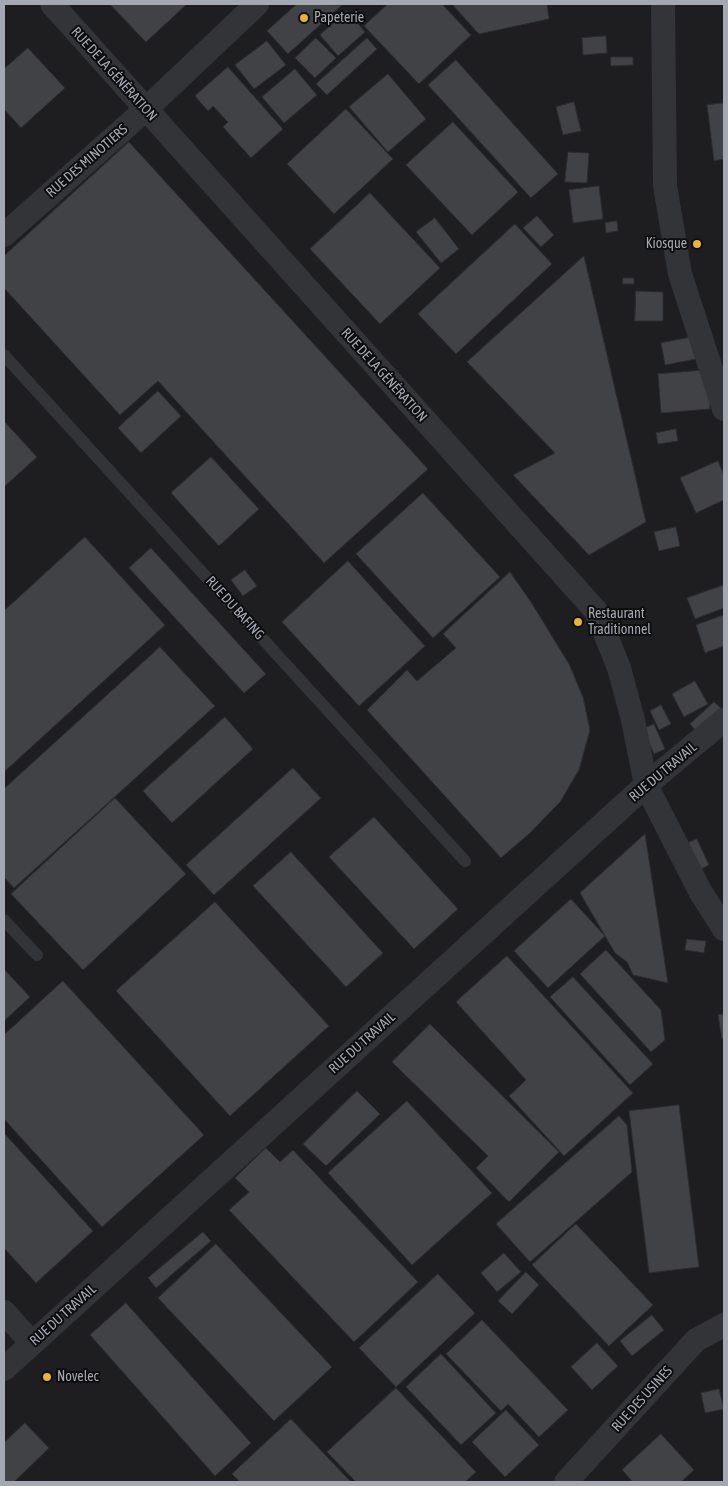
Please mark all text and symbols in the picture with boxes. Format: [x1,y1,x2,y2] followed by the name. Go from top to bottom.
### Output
[314,10,364,26] place label: Papeterie
[298,12,310,24] marker: Papeterie
[68,24,160,124] street label: RUE DE LA GÉNÉRATION
[43,121,131,201] street label: RUE DES MINOTIERS
[646,236,687,252] place label: Kiosque
[691,238,703,250] marker: Kiosque
[338,325,430,425] street label: RUE DE LA GÉNÉRATION
[202,573,268,643] street label: RUE DU BAFING
[588,606,651,638] place label: Restaurant Traditionnel
[572,616,584,628] marker: Restaurant Traditionnel
[626,739,700,805] street label: RUE DU TRAVAIL
[325,1009,399,1077] street label: RUE DU TRAVAIL
[26,1281,100,1349] street label: RUE DU TRAVAIL
[608,1363,676,1435] street label: RUE DES USINES
[57,1369,99,1385] place label: Novelec
[41,1371,53,1383] marker: Novelec

